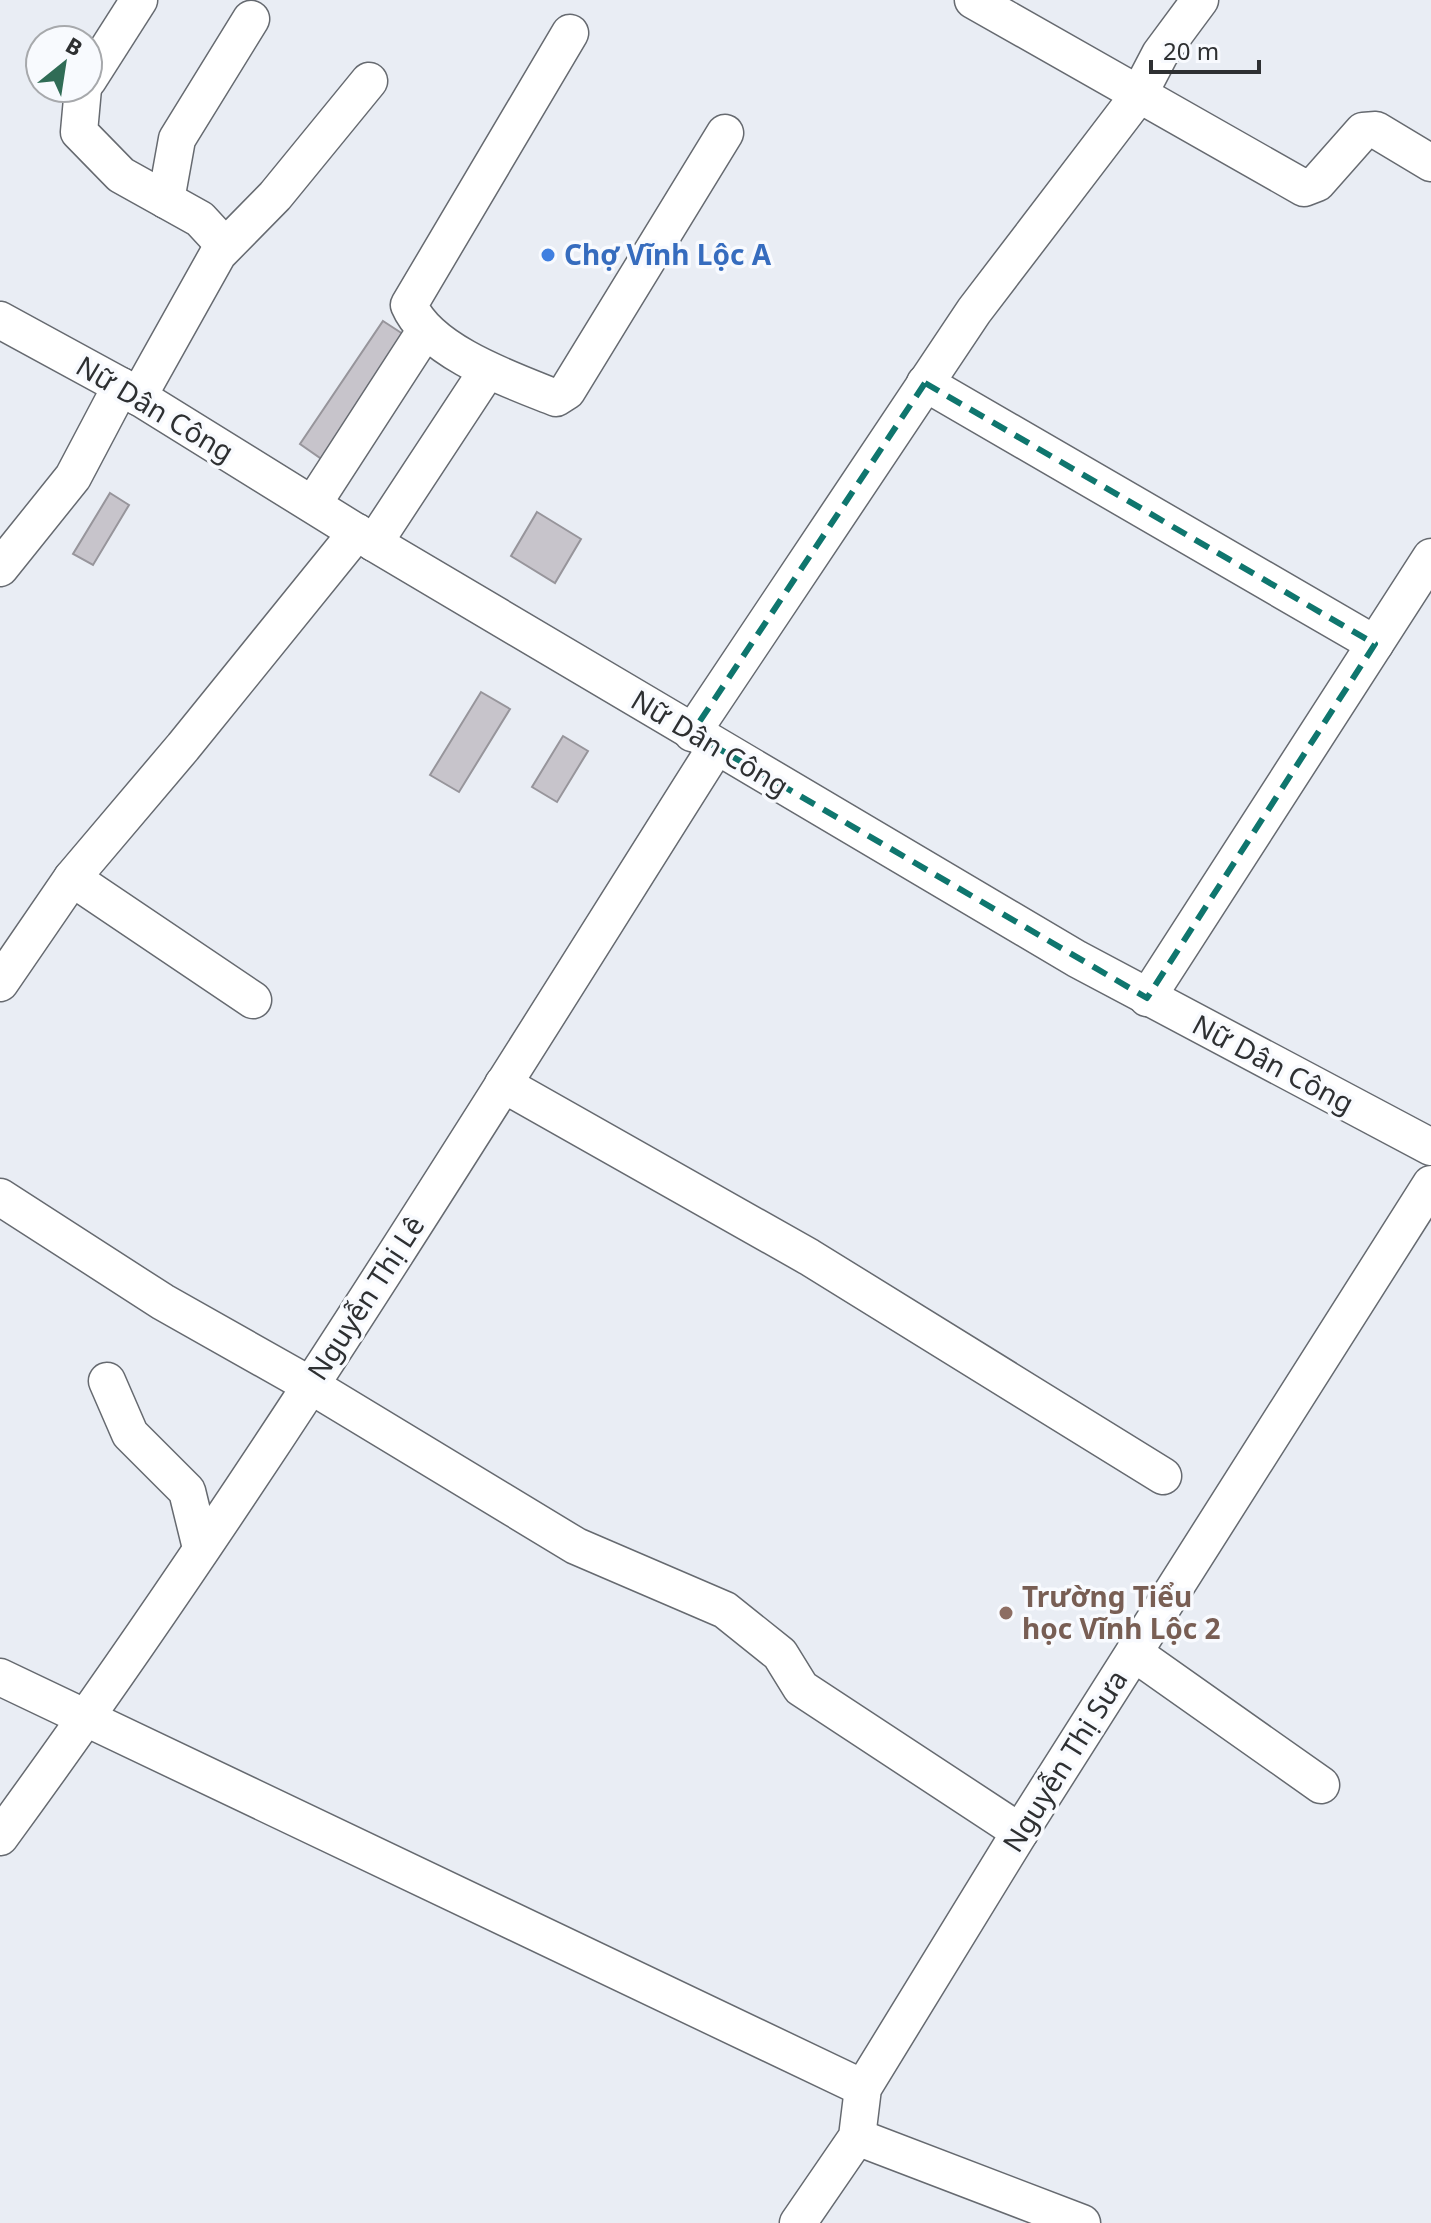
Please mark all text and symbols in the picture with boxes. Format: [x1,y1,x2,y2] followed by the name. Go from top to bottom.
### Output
[24,24,104,104] north arrow
[1151,24,1259,74] scale bar
[61,29,88,62] text: B
[1163,34,1219,67] text: 20 m
[564,235,772,273] place label: Chợ Vĩnh Lộc A
[539,246,557,264] marker: Chợ Vĩnh Lộc A
[70,346,241,470] street label: Nữ Dân Công
[625,680,796,804] street label: Nữ Dân Công
[1186,1005,1361,1122] street label: Nữ Dân Công
[298,1208,432,1387] street label: Nguyễn Thị Lê
[1022,1577,1221,1647] place label: Trường Tiểu học Vĩnh Lộc 2
[997,1604,1015,1622] marker: Trường Tiểu học Vĩnh Lộc 2
[993,1662,1135,1859] street label: Nguyễn Thị Sưa

